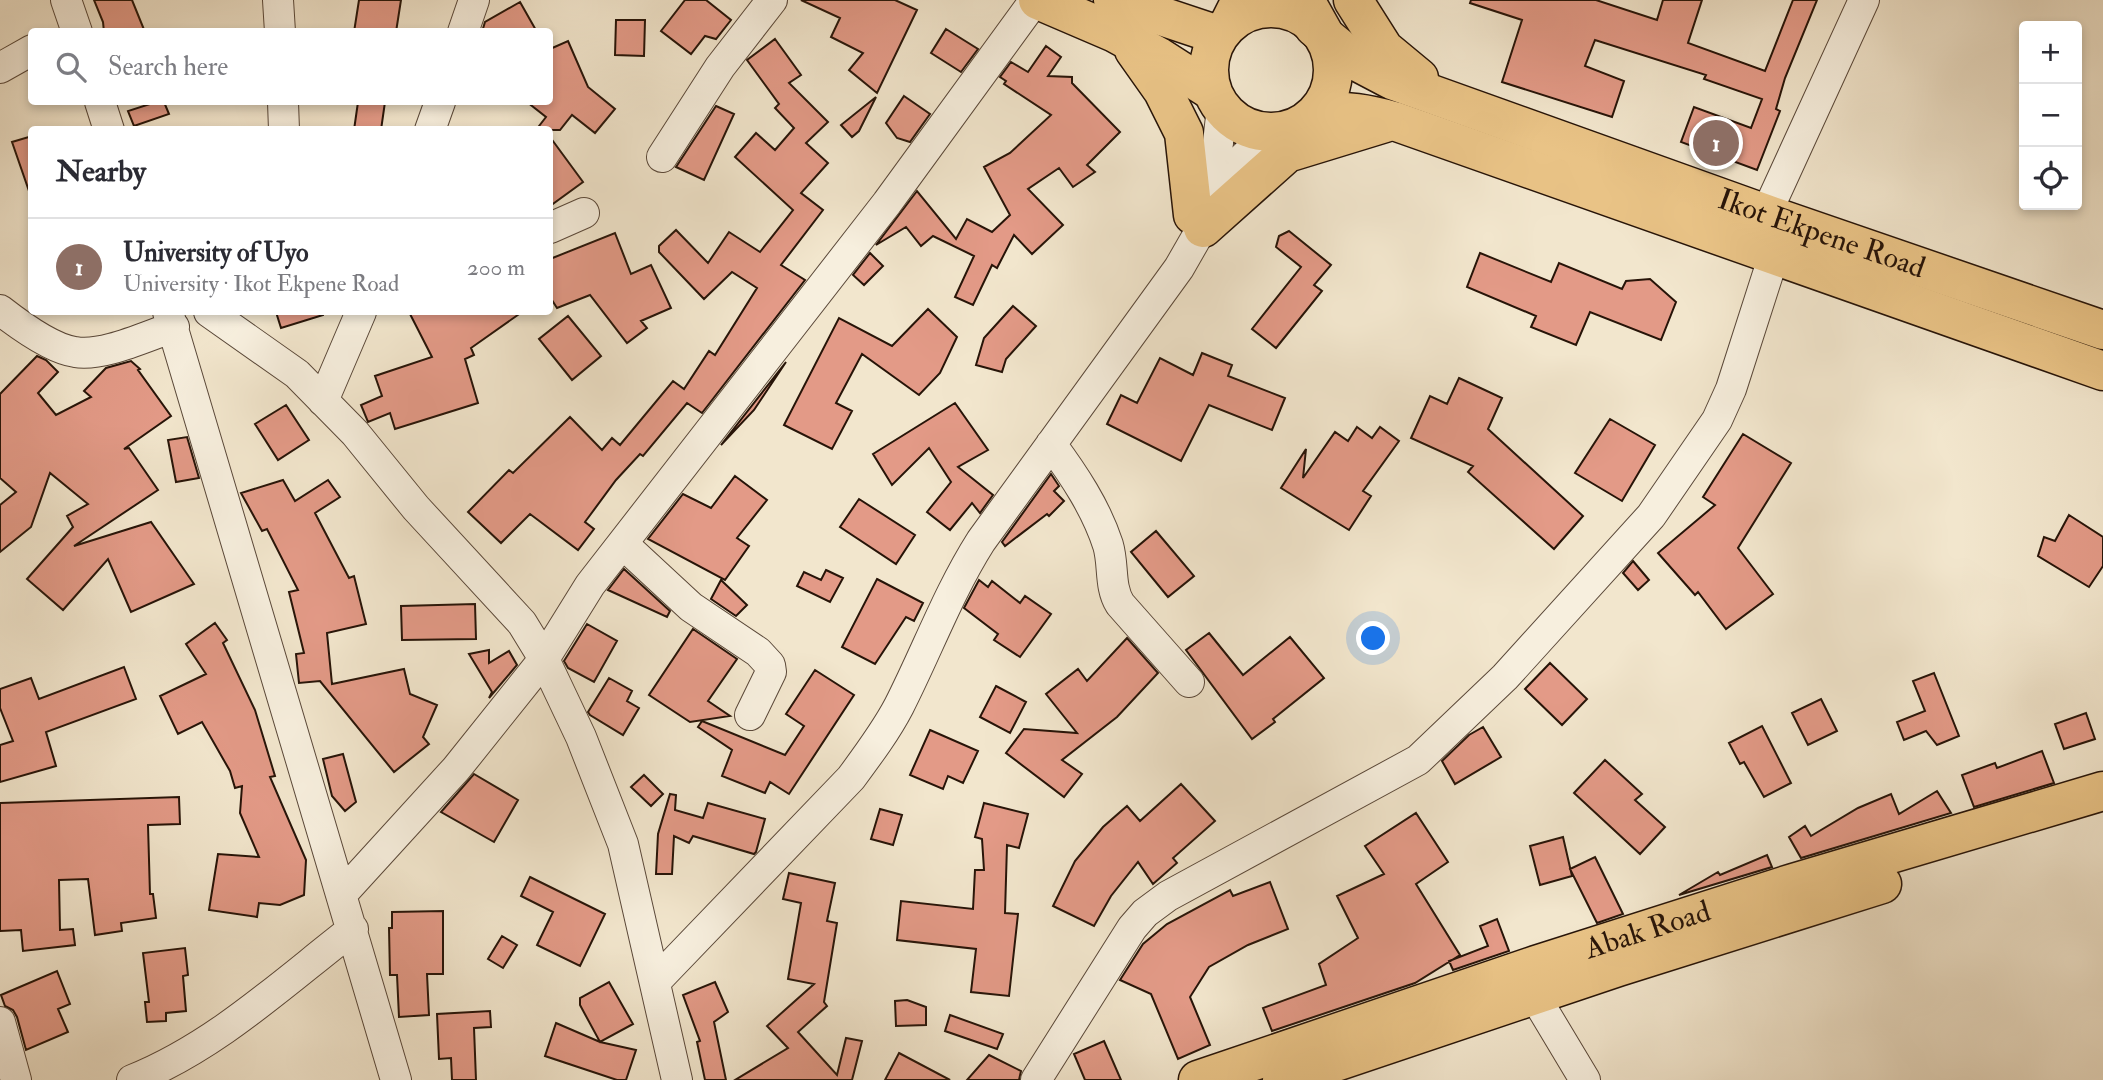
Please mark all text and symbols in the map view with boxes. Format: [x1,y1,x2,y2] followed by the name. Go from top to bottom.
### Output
[2019,21,2082,210] map controls
[2019,21,2082,84] button: +
[28,28,553,105] search box
[52,48,90,86] icon: search
[108,51,228,83] text: Search here
[2019,84,2082,147] button: −
[1693,117,1739,169] pin: 1
[2019,147,2082,210] button: locate
[56,153,146,190] text: Nearby
[1713,180,1931,286] street label: Ikot Ekpene Road
[123,237,309,269] text: University of Uyo
[75,253,83,282] text: 1
[467,253,525,282] text: 200 m
[123,269,399,298] text: University · Ikot Ekpene Road
[1356,621,1390,655] your location
[1579,892,1715,967] street label: Abak Road

